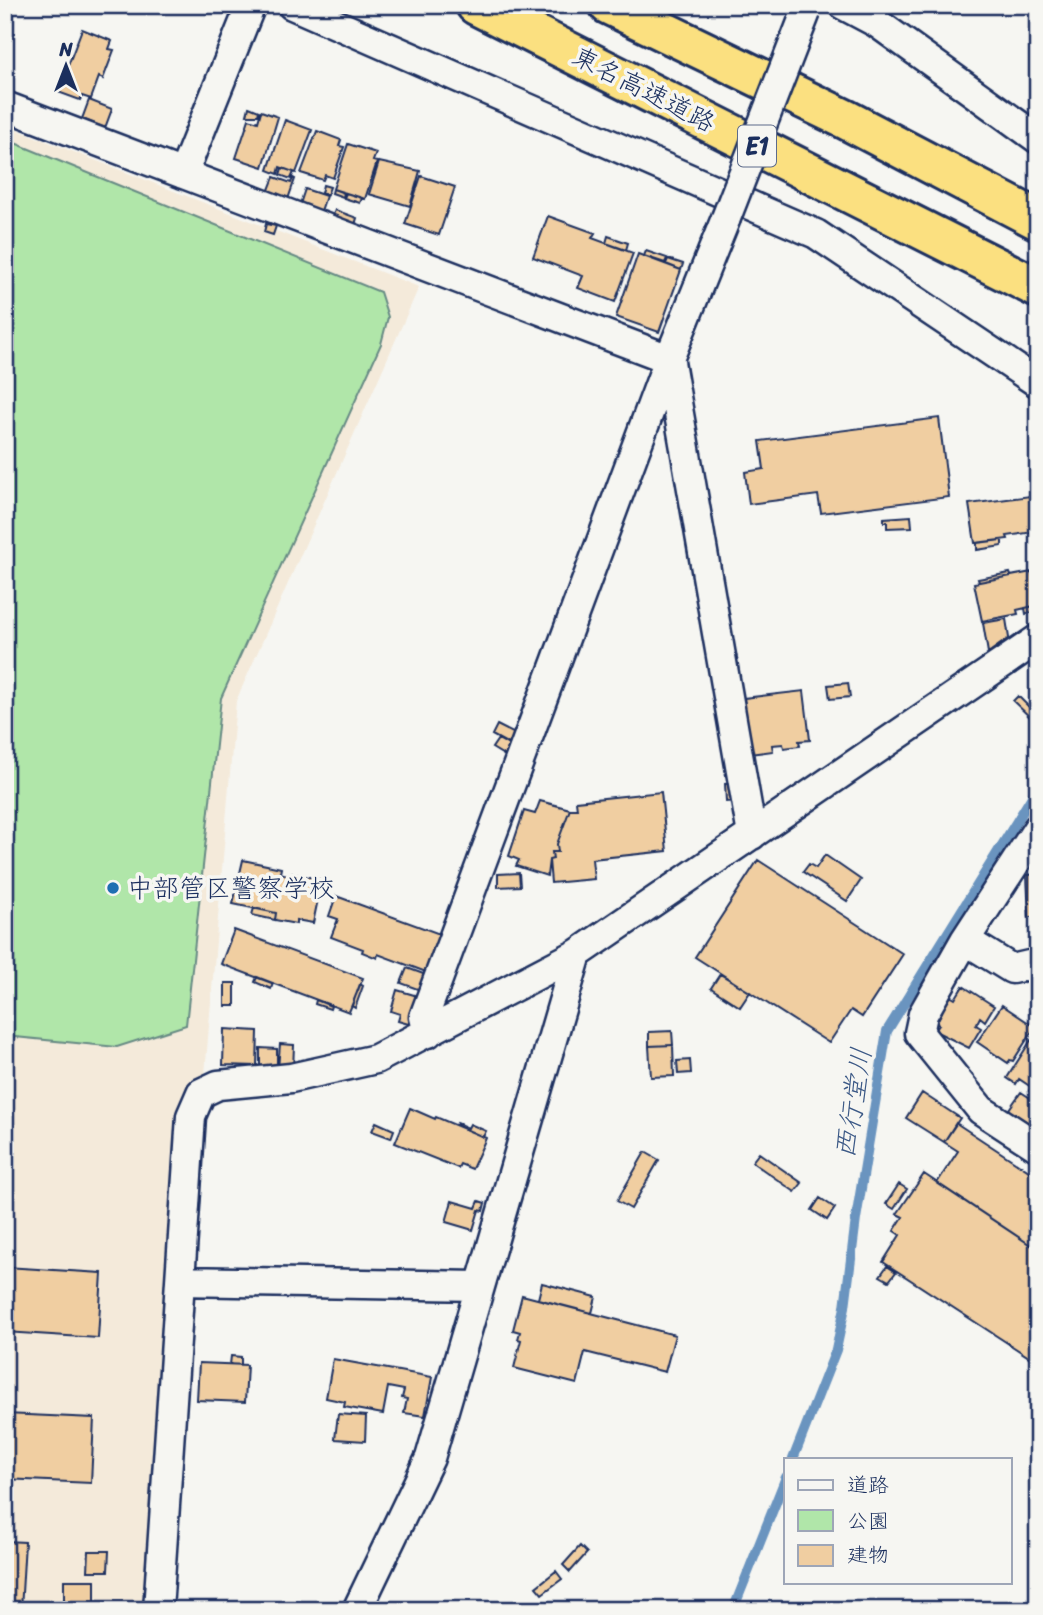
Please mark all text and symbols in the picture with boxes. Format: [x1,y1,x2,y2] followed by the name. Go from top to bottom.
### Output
[32,32,102,102] north arrow
[58,33,73,66] text: N
[564,33,724,145] street label: 東名高速道路
[738,126,776,166] road number: E1
[127,865,335,911] place label: 中部管区警察学校
[105,880,121,896] marker: 中部管区警察学校
[820,1044,886,1162] water label: 西行堂川
[784,1458,1012,1584] legend
[847,1466,889,1504] text: 道路
[847,1502,889,1540] text: 公園
[847,1536,889,1574] text: 建物

